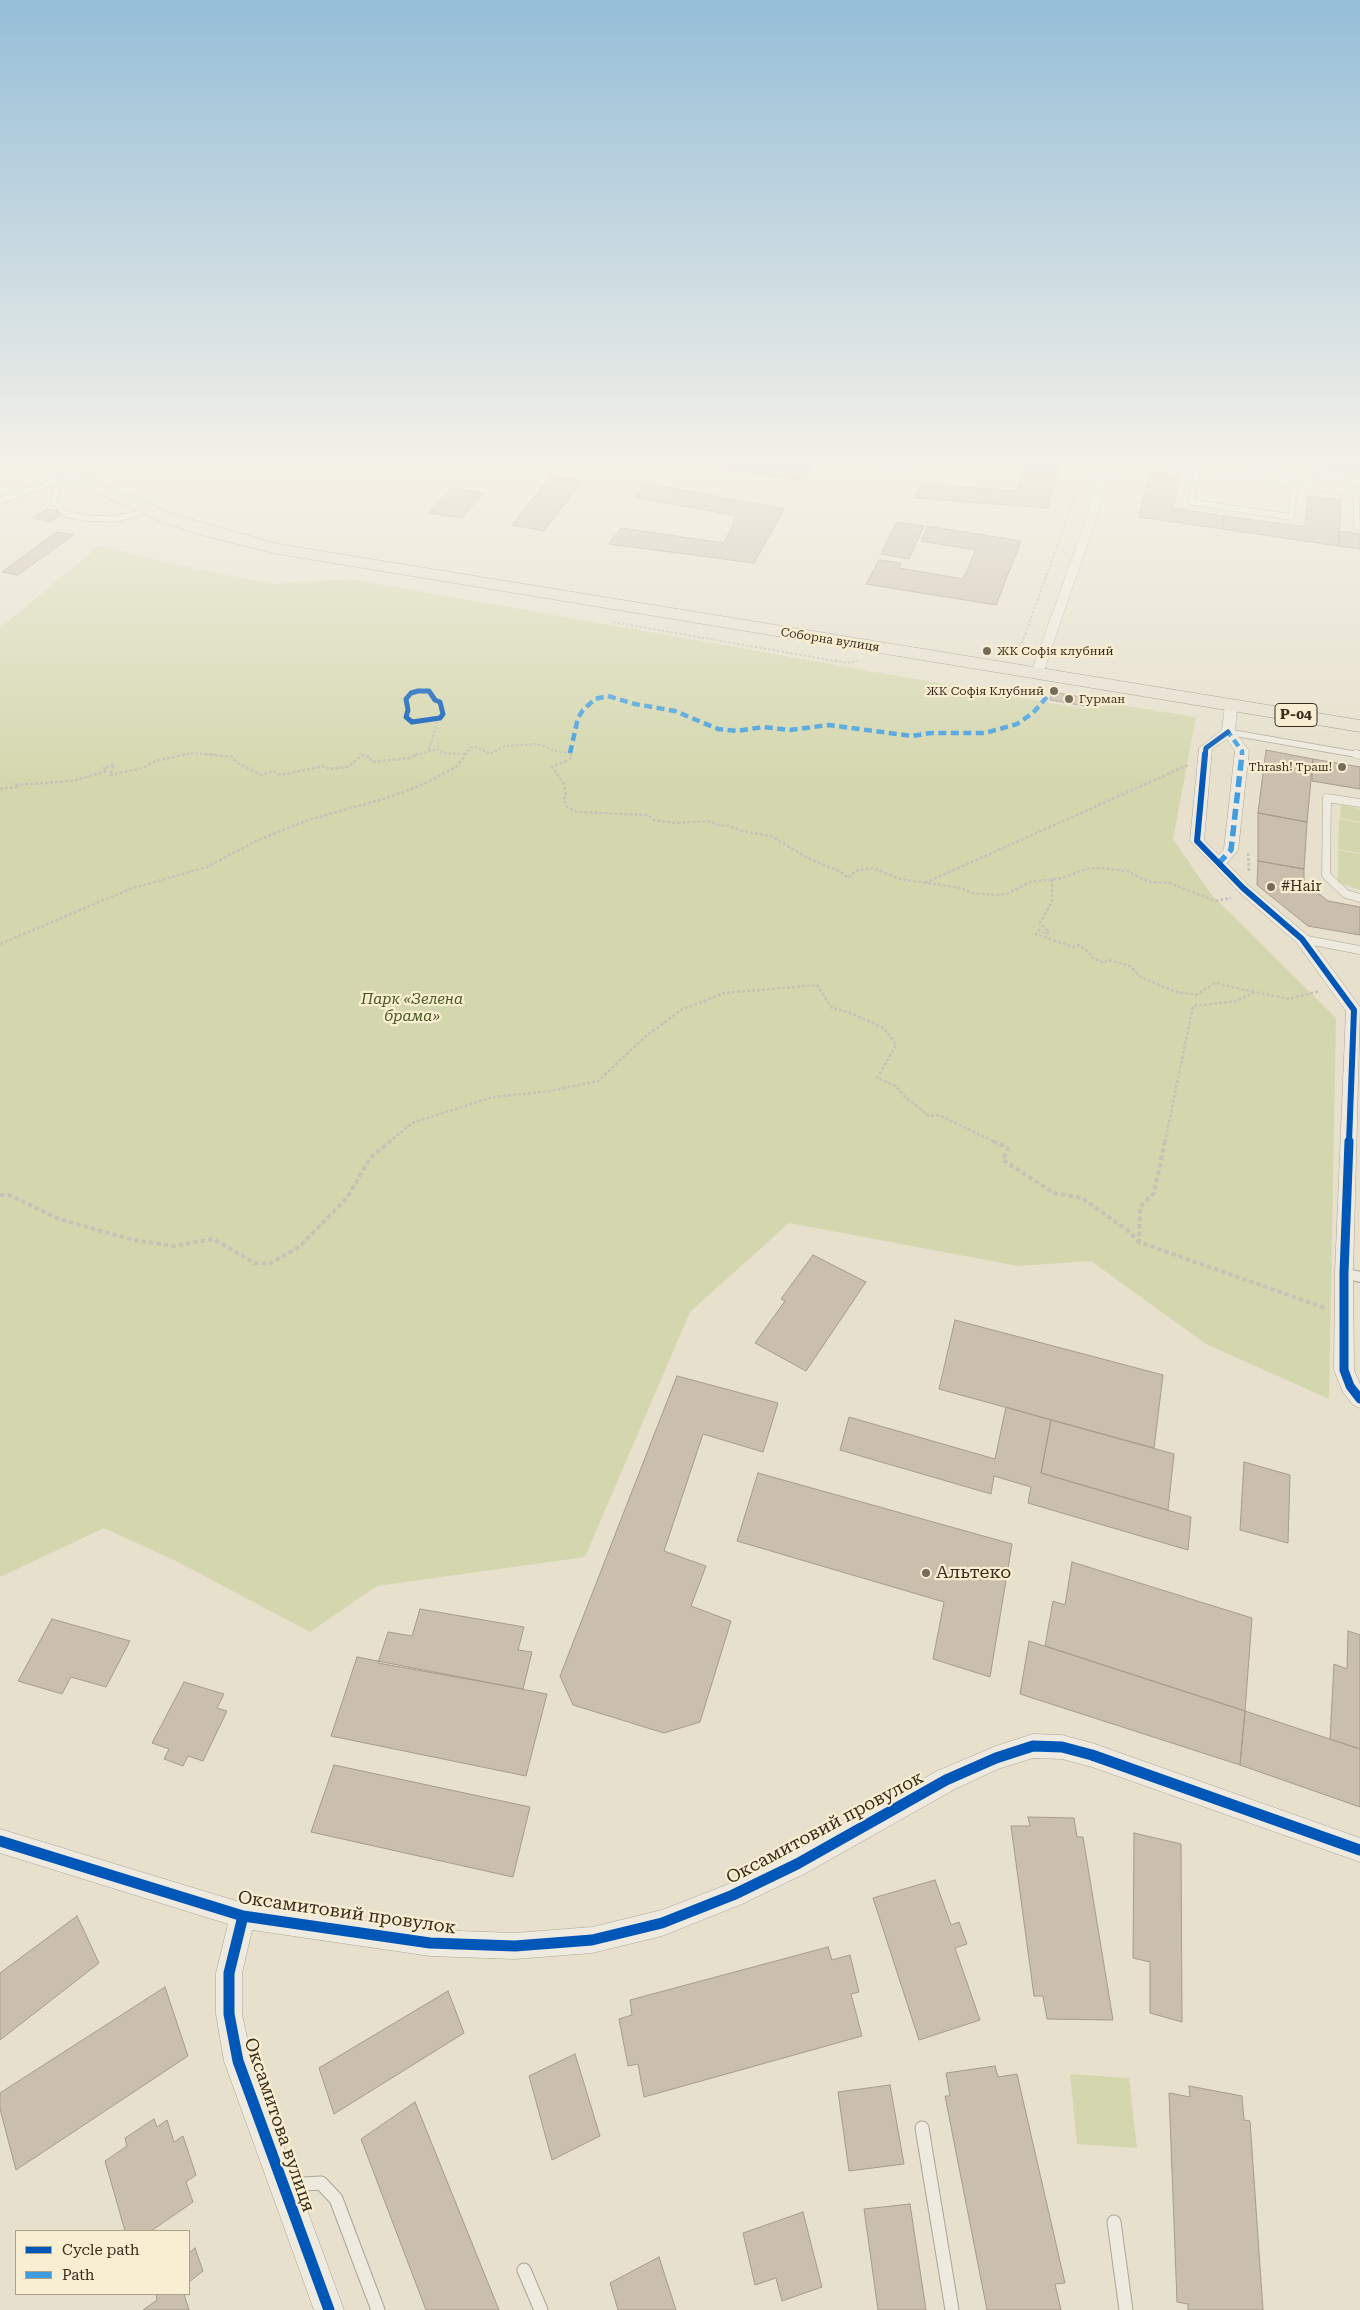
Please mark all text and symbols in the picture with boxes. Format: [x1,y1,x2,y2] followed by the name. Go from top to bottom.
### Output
[780,625,880,655] street label: Соборна вулиця
[997,644,1114,658] place label: ЖК Софія клубний
[981,645,993,657] marker: ЖК Софія клубний
[926,684,1044,698] place label: ЖК Софія Клубний
[1048,685,1060,697] marker: ЖК Софія Клубний
[1079,692,1125,706] place label: Гурман
[1063,693,1075,705] marker: Гурман
[1275,704,1317,726] road number: Р-04
[1249,760,1332,774] place label: Thrash! Траш!
[1336,761,1348,773] marker: Thrash! Траш!
[1281,878,1322,896] place label: #Hair
[1265,881,1277,893] marker: #Hair
[361,991,463,1026] park label: Парк «Зелена брама»
[936,1562,1011,1584] place label: Альтеко
[920,1567,932,1579] marker: Альтеко
[723,1767,927,1889] street label: Оксамитовий провулок
[236,1887,458,1939] street label: Оксамитовий провулок
[239,2035,319,2215] street label: Оксамитова вулиця
[15,2230,190,2295] legend
[62,2241,139,2259] text: Cycle path
[62,2266,95,2284] text: Path

